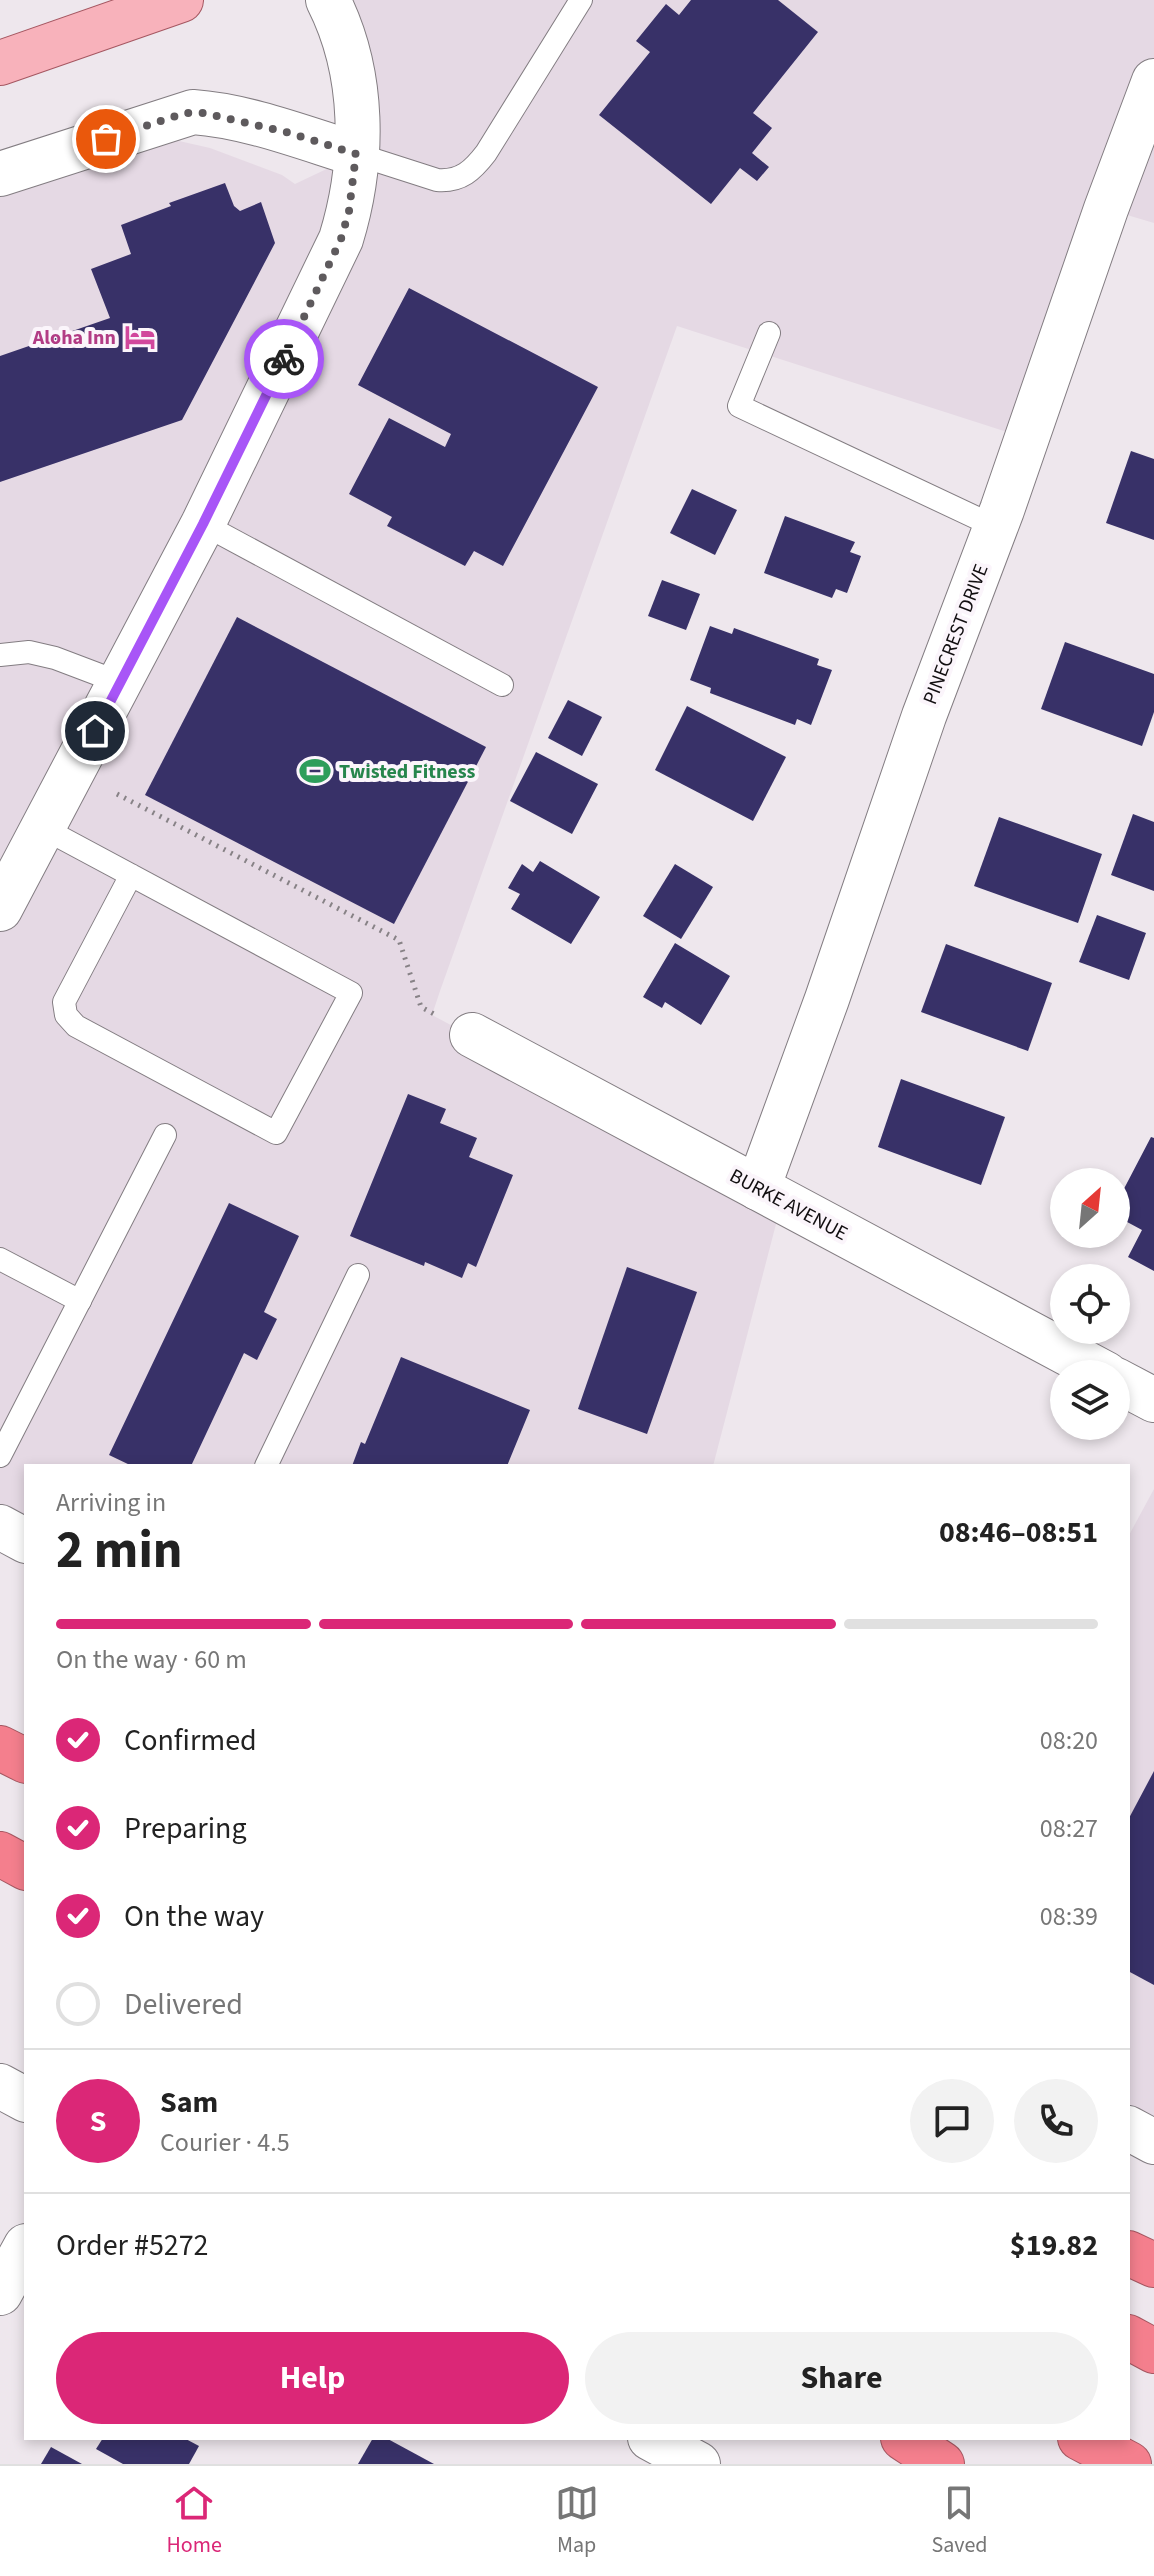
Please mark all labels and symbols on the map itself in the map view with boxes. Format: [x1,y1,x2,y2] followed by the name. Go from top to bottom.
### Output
[72,105,140,173] pin
[244,319,324,399] courier
[123,320,157,354] hotel icon: Aloha Inn
[32,324,116,352] place label: Aloha Inn
[916,560,996,709] street label: PINECREST DRIVE
[61,697,129,765] pin
[298,754,332,788] sports icon: Twisted Fitness
[339,758,476,786] place label: Twisted Fitness
[725,1162,852,1248] street label: BURKE AVENUE
[1050,1168,1130,1248] north arrow

